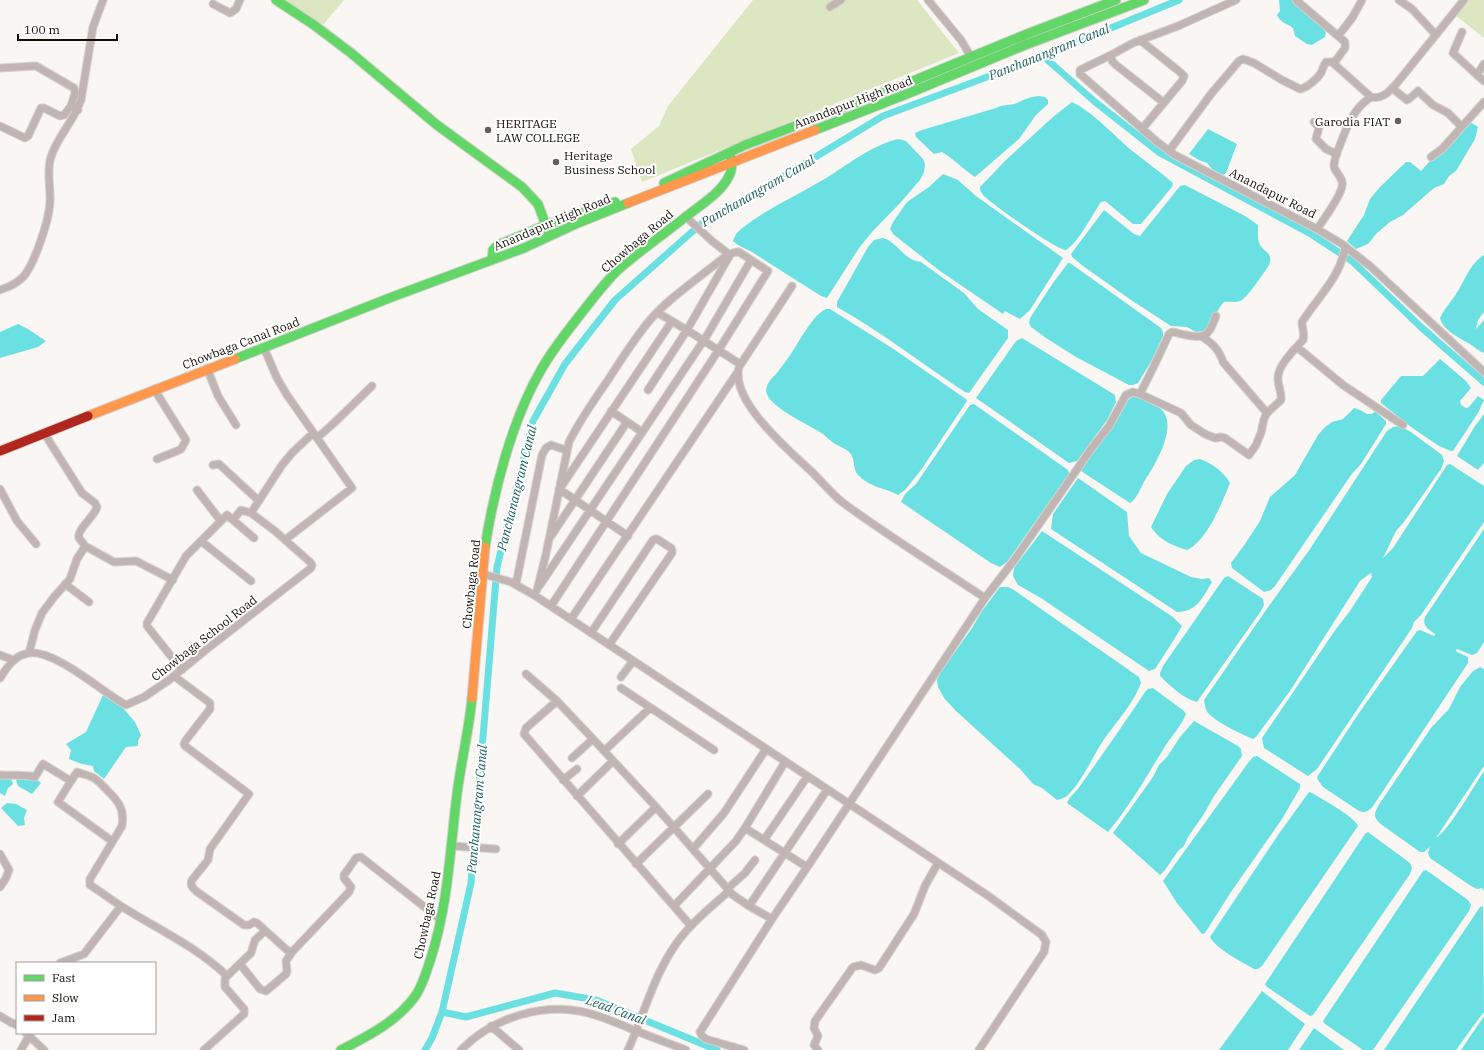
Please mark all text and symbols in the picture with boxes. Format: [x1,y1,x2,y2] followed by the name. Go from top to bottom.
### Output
[18,16,117,42] scale bar
[985,20,1112,84] water label: Panchanangram Canal
[24,22,60,37] text: 100 m
[792,73,914,131] street label: Anandapur High Road
[1315,114,1390,129] place label: Garodia FIAT
[496,116,580,145] place label: HERITAGE LAW COLLEGE
[1393,116,1403,126] marker: Garodia FIAT
[483,125,493,135] marker: HERITAGE LAW COLLEGE
[564,148,656,177] place label: Heritage Business School
[697,151,818,231] water label: Panchanangram Canal
[551,157,561,167] marker: Heritage Business School
[1227,165,1319,221] street label: Anandapur Road
[491,191,613,253] street label: Anandapur High Road
[598,206,676,276] street label: Chowbaga Road
[180,314,302,372] street label: Chowbaga Canal Road
[493,423,541,553] water label: Panchanangram Canal
[459,539,483,629] street label: Chowbaga Road
[148,592,260,684] street label: Chowbaga School Road
[463,744,491,875] water label: Panchanangram Canal
[410,870,444,960] street label: Chowbaga Road
[16,962,156,1034] legend
[52,970,76,985] text: Fast
[52,990,79,1005] text: Slow
[583,991,649,1029] water label: Lead Canal
[52,1010,76,1025] text: Jam

